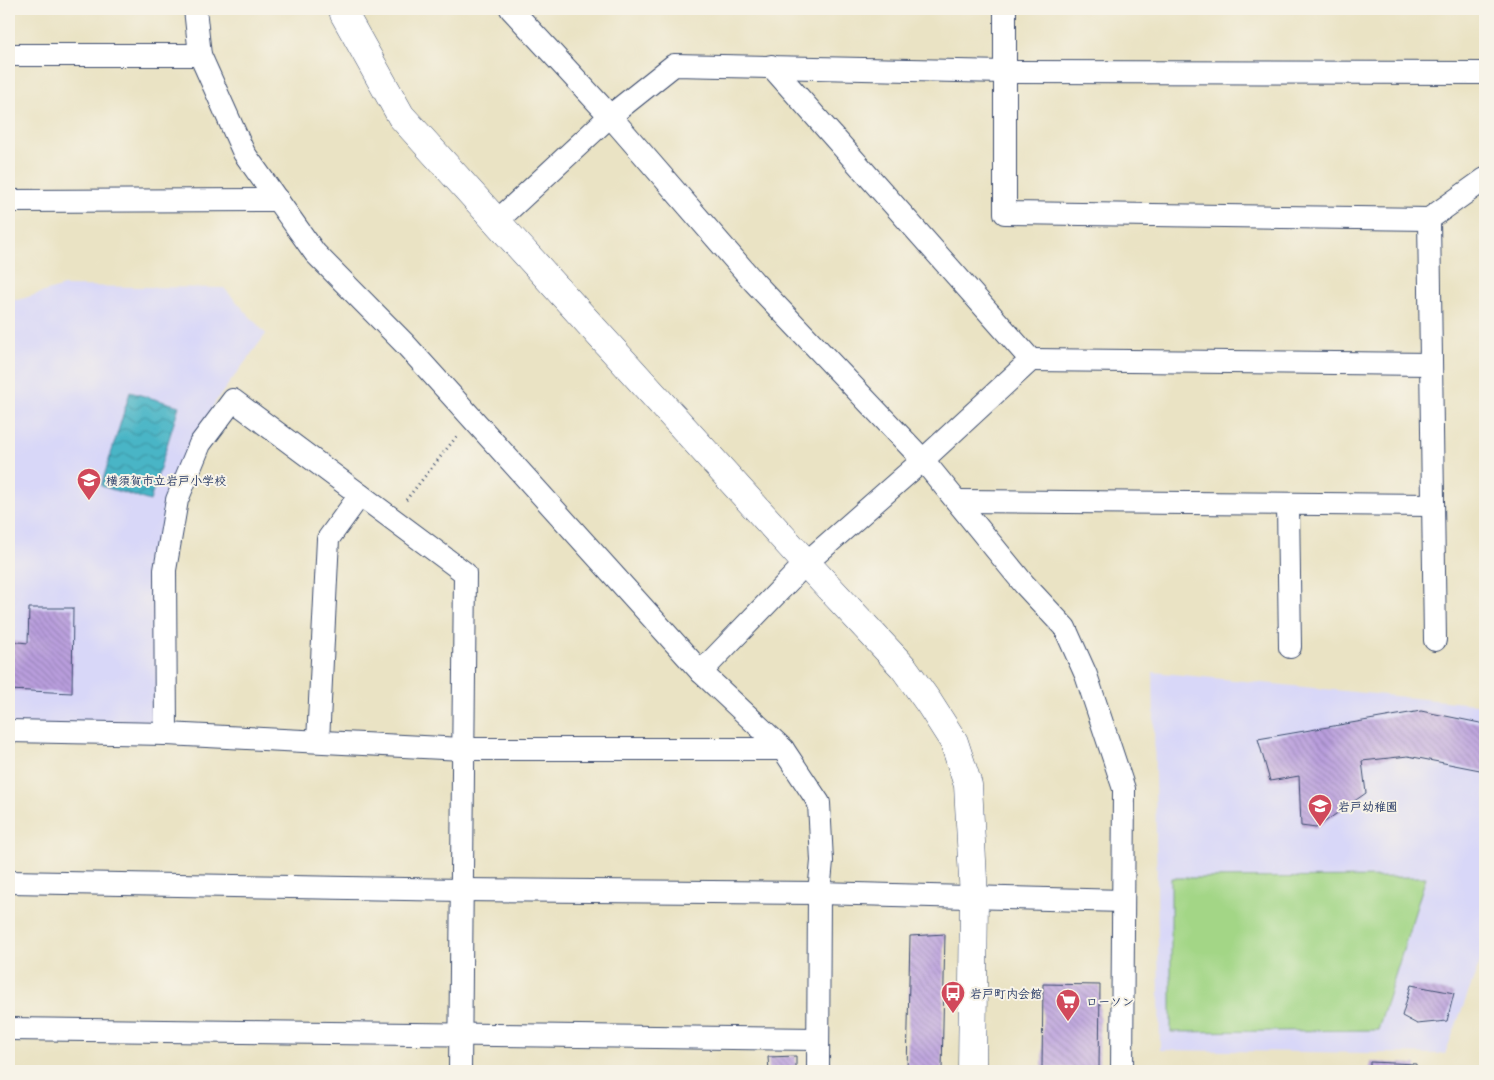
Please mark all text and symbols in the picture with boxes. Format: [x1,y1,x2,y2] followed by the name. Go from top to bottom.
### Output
[76,467,102,501] school or university icon: 横須賀市立岩戸小学校
[106,473,226,488] place label: 横須賀市立岩戸小学校
[1307,793,1333,827] school or university icon: 岩戸幼稚園
[1338,799,1398,814] place label: 岩戸幼稚園
[940,980,966,1014] bus stop icon: 岩戸町内会館
[970,986,1042,1001] place label: 岩戸町内会館
[1055,988,1081,1022] supermarket icon: ローソン
[1086,994,1134,1009] place label: ローソン

